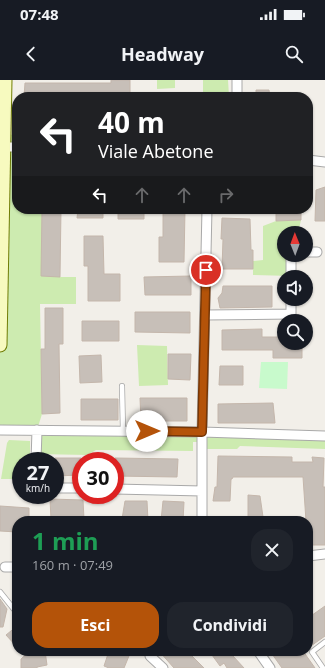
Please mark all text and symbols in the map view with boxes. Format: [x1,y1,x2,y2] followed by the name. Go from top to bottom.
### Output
[20,4,59,24] text: 07:48
[121,42,204,66] text: Headway
[20,43,42,65] icon: back
[283,43,305,65] icon: search
[98,103,165,141] text: 40 m
[32,108,84,160] icon: left
[98,139,214,163] text: Viale Abetone
[89,184,111,206] icon: left
[131,184,153,206] icon: ahead
[173,184,195,206] icon: ahead
[215,184,237,206] icon: right
[277,226,313,262] north arrow
[277,226,313,350] map controls
[189,253,223,287] pin
[195,259,217,281] icon: arrive
[277,270,313,306] button: sound
[277,314,313,350] button: search
[126,410,168,452] position arrow
[72,452,124,504] speed limit sign: 30
[27,459,49,486] text: 27
[26,481,50,495] text: km/h
[32,524,99,557] text: 1 min
[251,529,293,571] button: close
[32,556,113,574] text: 160 m · 07:49
[32,602,159,648] button: Esci
[167,602,293,648] button: Condividi

